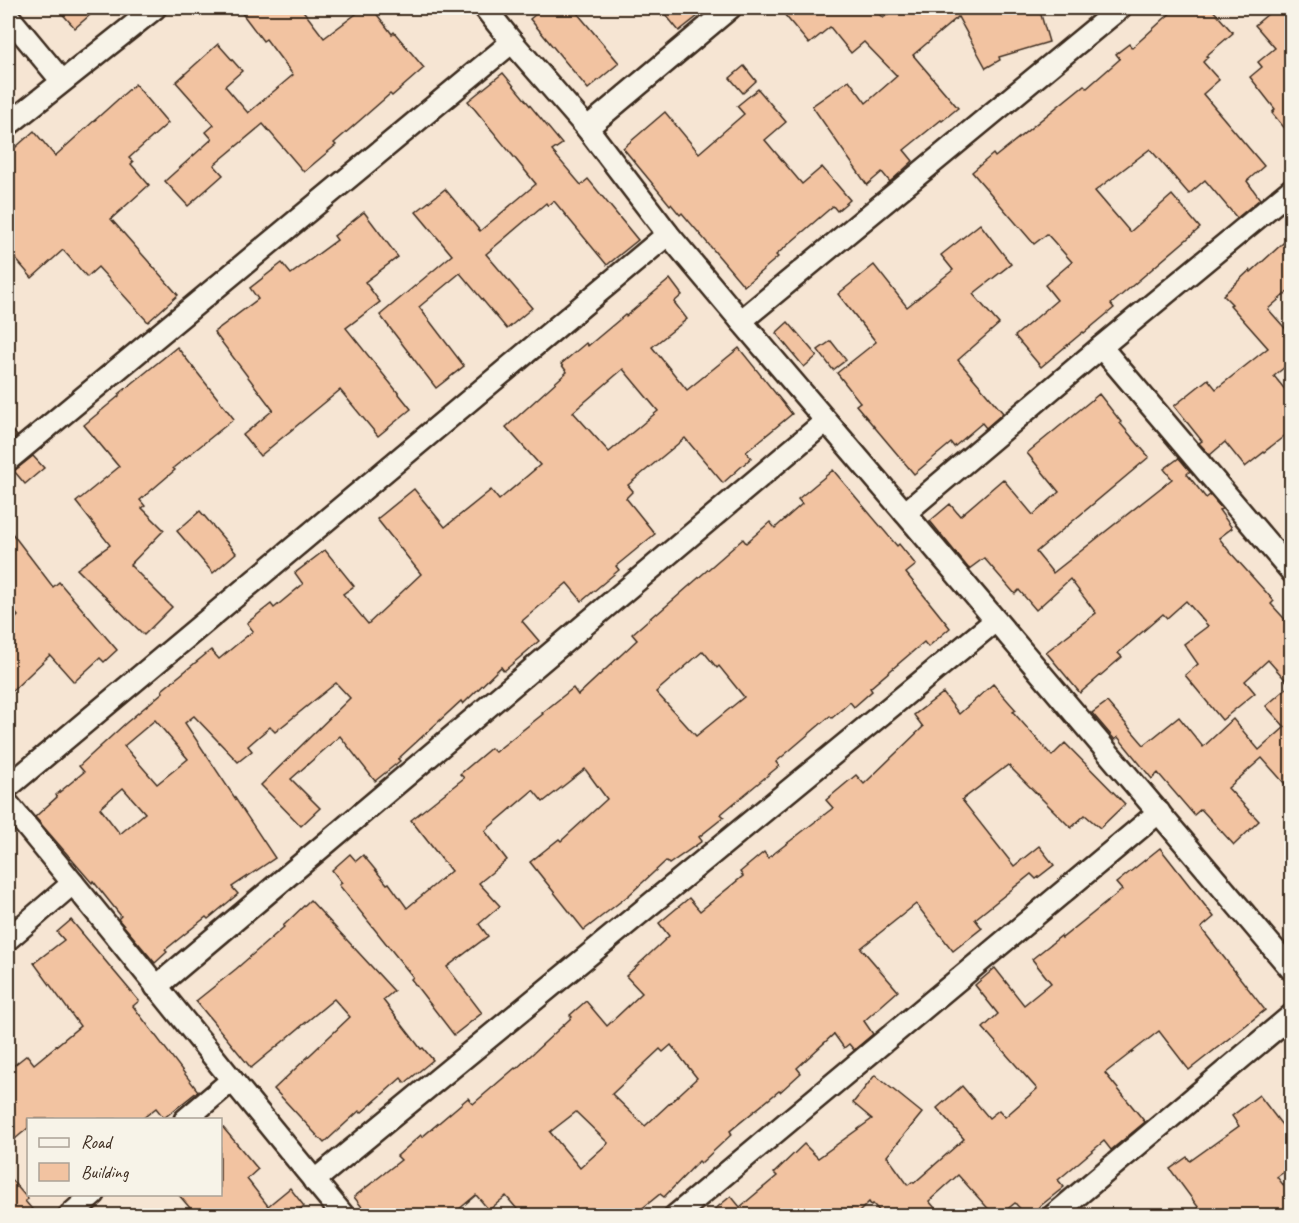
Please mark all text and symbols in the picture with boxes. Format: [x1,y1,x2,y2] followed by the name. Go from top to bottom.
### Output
[27,1118,222,1196] legend
[81,1131,114,1153] text: Road
[81,1161,130,1183] text: Building

